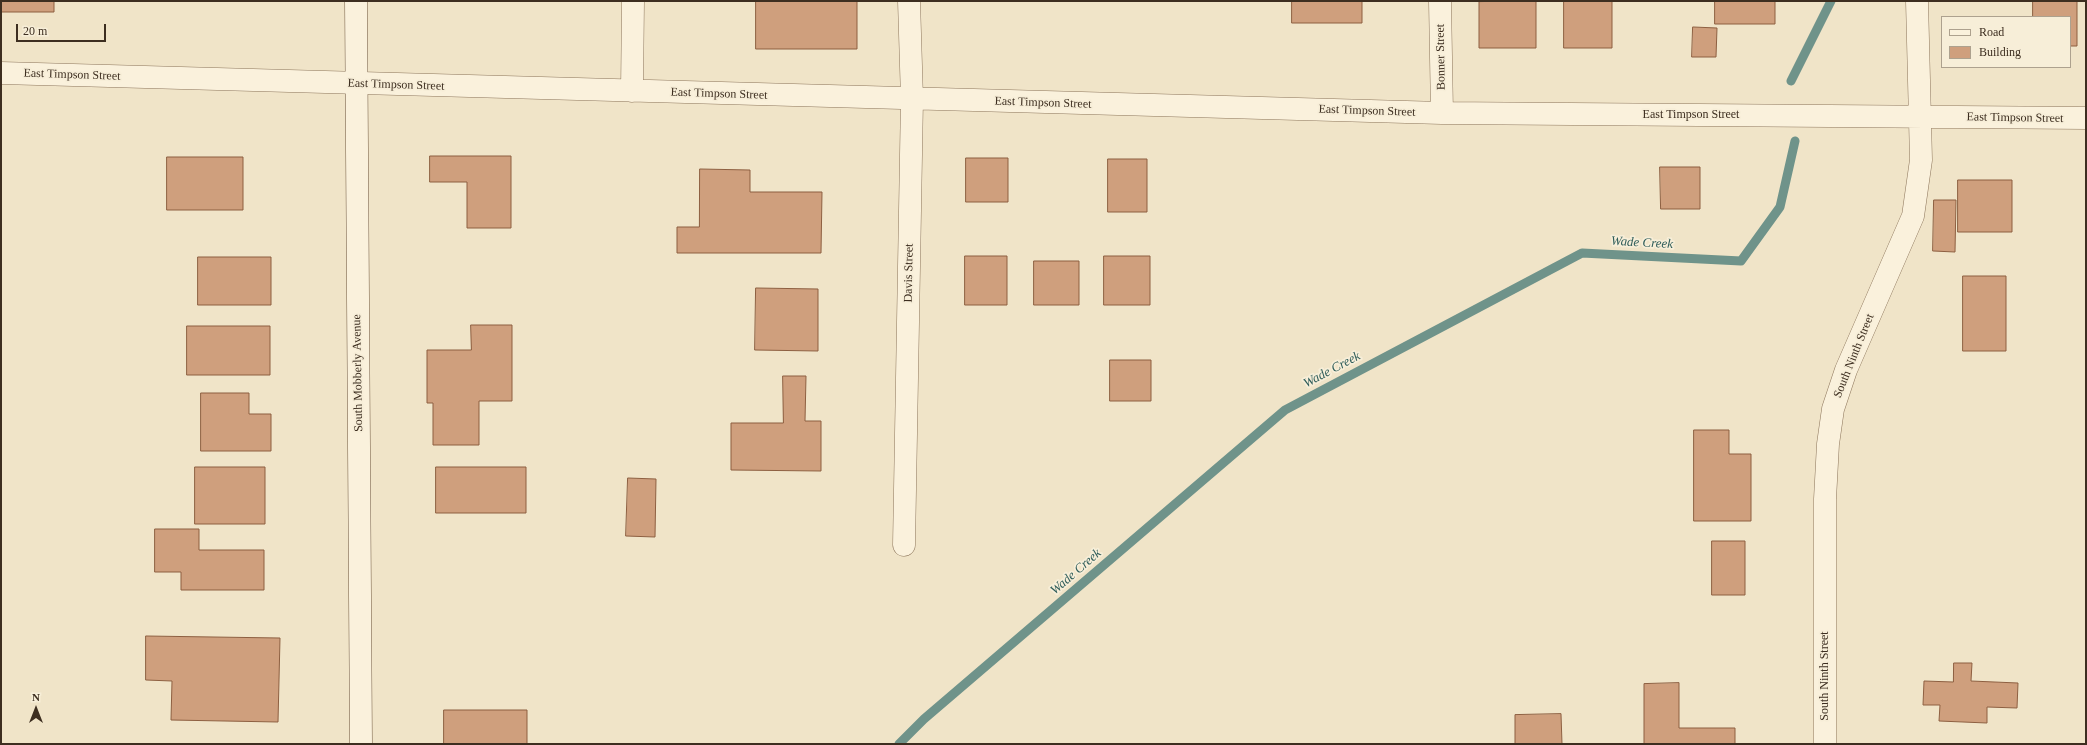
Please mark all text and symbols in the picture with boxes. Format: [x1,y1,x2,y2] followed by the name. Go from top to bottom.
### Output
[18,16,108,42] scale bar
[1941,16,2071,68] legend
[23,24,47,38] text: 20 m
[1433,24,1449,90] street label: Bonner Street
[1979,25,2004,39] text: Road
[1979,45,2021,59] text: Building
[23,66,121,84] street label: East Timpson Street
[347,76,445,94] street label: East Timpson Street
[670,85,768,103] street label: East Timpson Street
[994,94,1092,112] street label: East Timpson Street
[1318,102,1416,120] street label: East Timpson Street
[1643,108,1739,122] street label: East Timpson Street
[1966,110,2064,126] street label: East Timpson Street
[1611,234,1673,252] water label: Wade Creek
[901,243,917,303] street label: Davis Street
[1831,312,1877,400] street label: South Ninth Street
[350,314,366,432] street label: South Mobberly Avenue
[1301,349,1363,391] water label: Wade Creek
[1047,546,1105,598] water label: Wade Creek
[1818,631,1832,721] street label: South Ninth Street
[16,689,56,729] north arrow
[32,691,40,703] text: N

